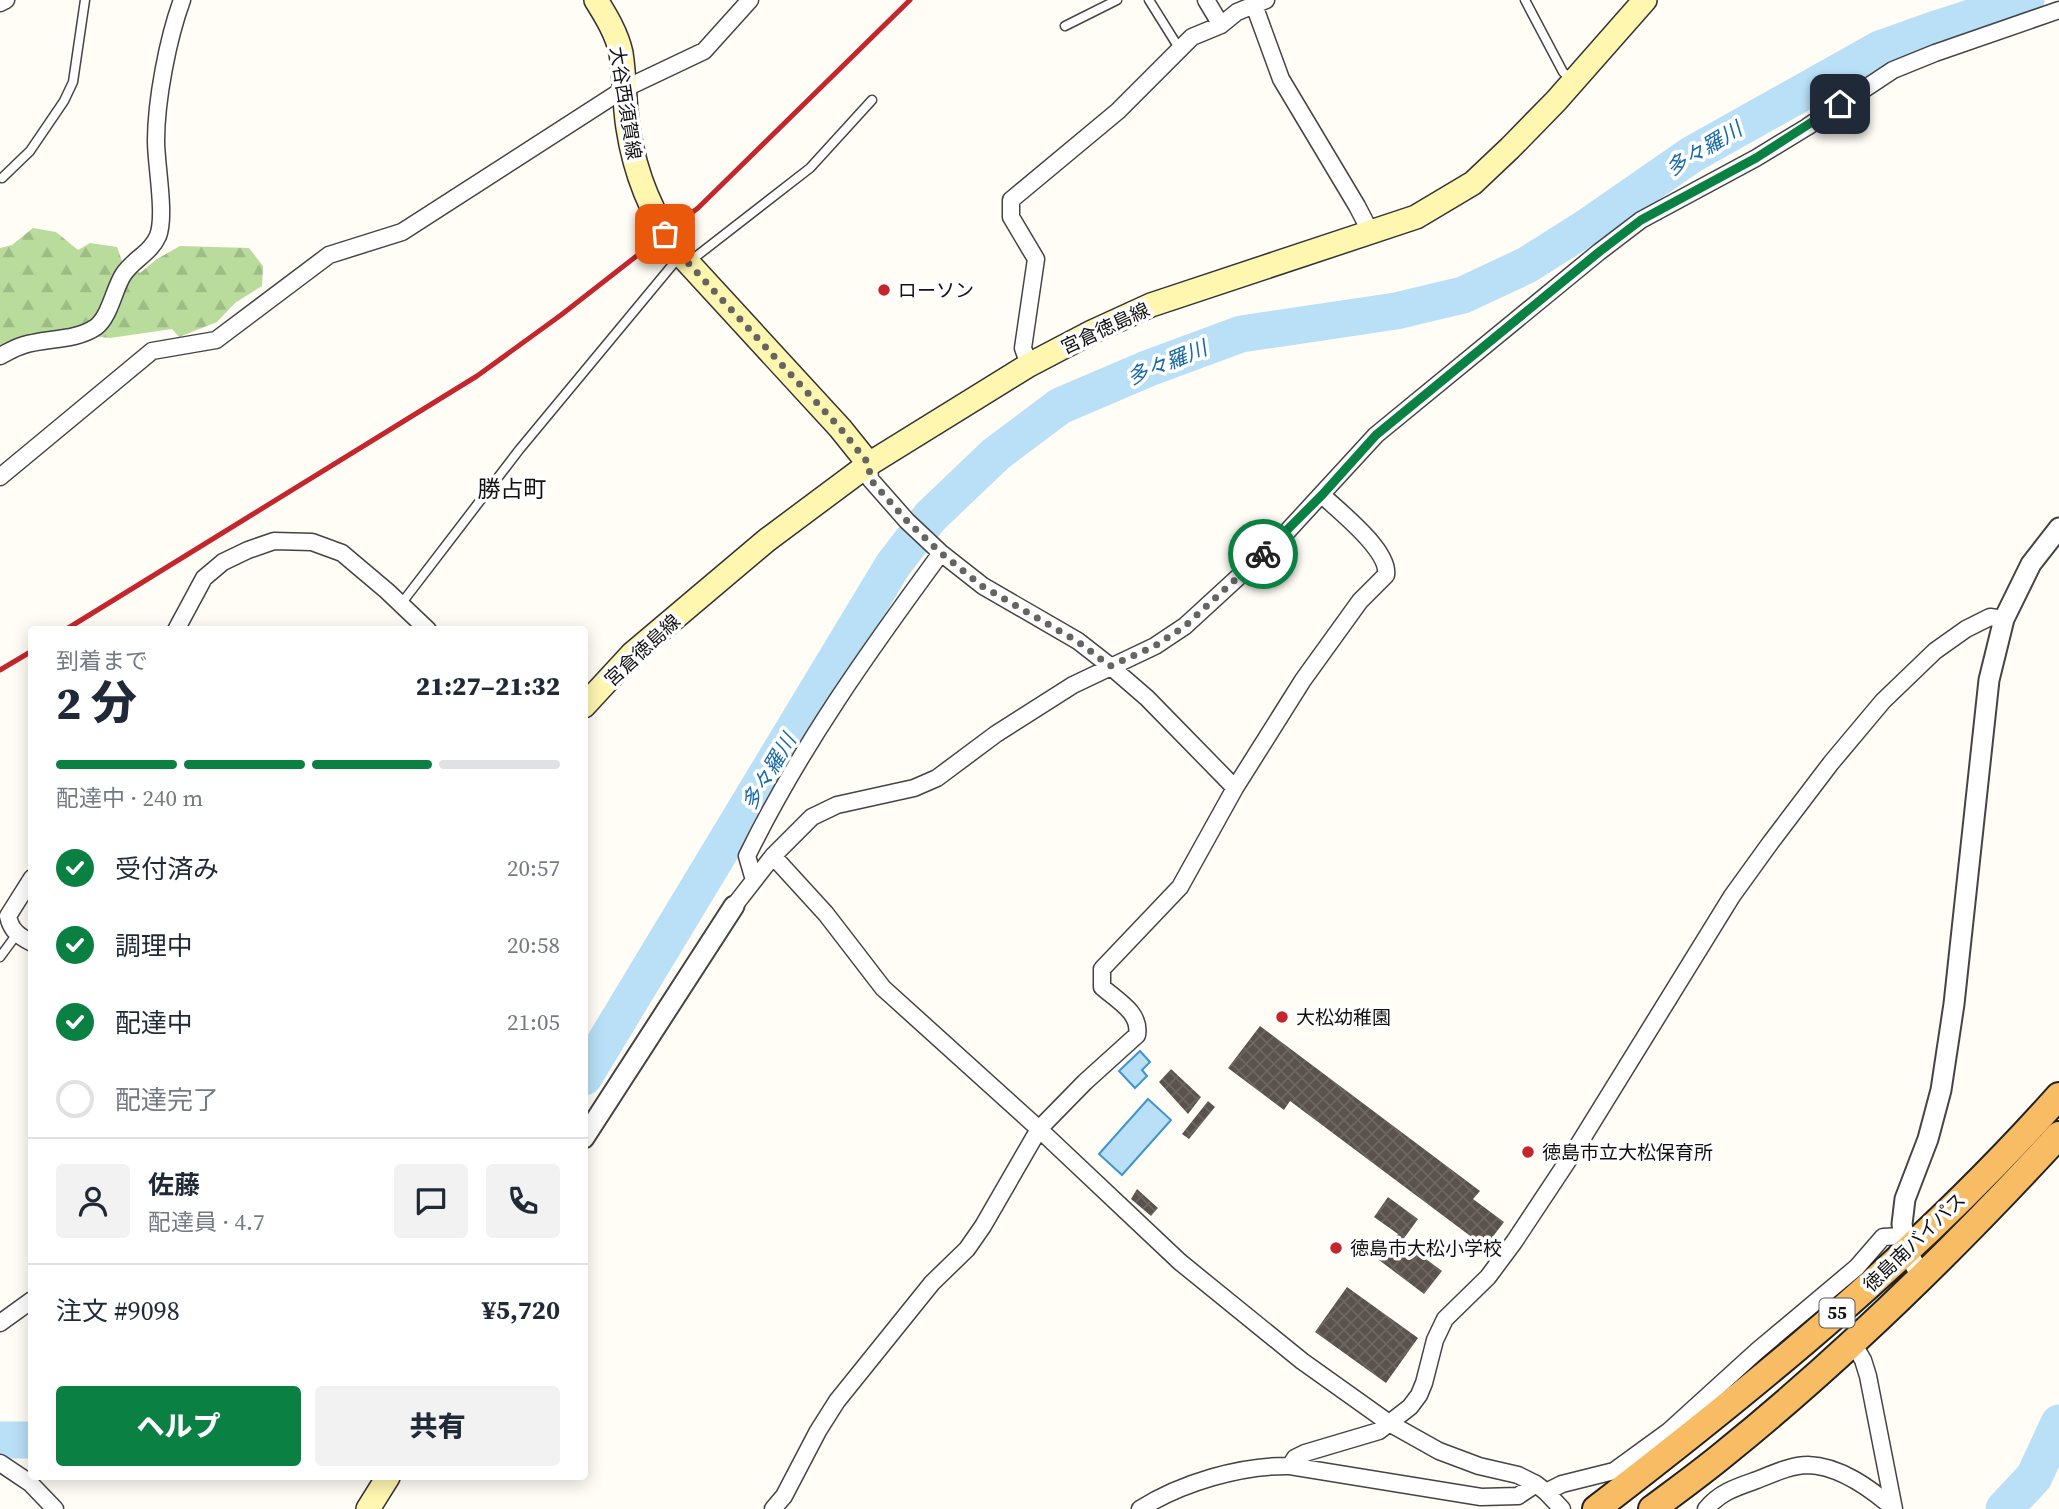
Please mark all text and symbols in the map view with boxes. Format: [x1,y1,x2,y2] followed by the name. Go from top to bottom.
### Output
[604,45,648,161] street label: 大谷西須賀線
[1810,74,1870,134] pin
[1821,85,1859,123] icon: home
[1660,113,1749,183] water label: 多々羅川
[635,204,695,264] pin
[646,215,684,253] icon: bag
[898,277,974,303] place label: ローソン
[876,282,892,298] marker: ローソン
[1056,296,1154,360] street label: 宮倉徳島線
[1122,333,1213,392] water label: 多々羅川
[478,473,547,505] district label: 勝占町
[1228,519,1298,589] courier
[1244,535,1282,573] icon: bike
[598,608,686,692] street label: 宮倉徳島線
[56,645,148,677] text: 到着まで
[416,668,560,704] text: 21:27–21:32
[56,671,137,734] text: 2 分
[735,727,804,815] water label: 多々羅川
[56,782,203,814] text: 配達中 · 240 m
[56,849,94,887] icon: check
[115,851,219,887] text: 受付済み
[507,852,560,884] text: 20:57
[56,926,94,964] icon: check
[115,928,193,964] text: 調理中
[507,929,560,961] text: 20:58
[56,1003,94,1041] icon: check
[1296,1004,1391,1030] place label: 大松幼稚園
[115,1005,193,1041] text: 配達中
[507,1006,560,1038] text: 21:05
[1274,1009,1290,1025] marker: 大松幼稚園
[115,1082,219,1118] text: 配達完了
[1542,1139,1713,1165] place label: 徳島市立大松保育所
[1520,1144,1536,1160] marker: 徳島市立大松保育所
[56,1164,130,1238] button: person
[394,1164,468,1238] button: chat
[486,1164,560,1238] button: phone
[148,1167,200,1203] text: 佐藤
[1857,1187,1971,1297] street label: 徳島南バイパス
[148,1206,265,1238] text: 配達員 · 4.7
[1350,1235,1502,1261] place label: 徳島市大松小学校
[1328,1240,1344,1256] marker: 徳島市大松小学校
[482,1292,560,1328] text: ¥5,720
[56,1293,180,1329] text: 注文 #9098
[1820,1298,1854,1328] road number: 55
[56,1386,301,1466] button: ヘルプ
[315,1386,560,1466] button: 共有

